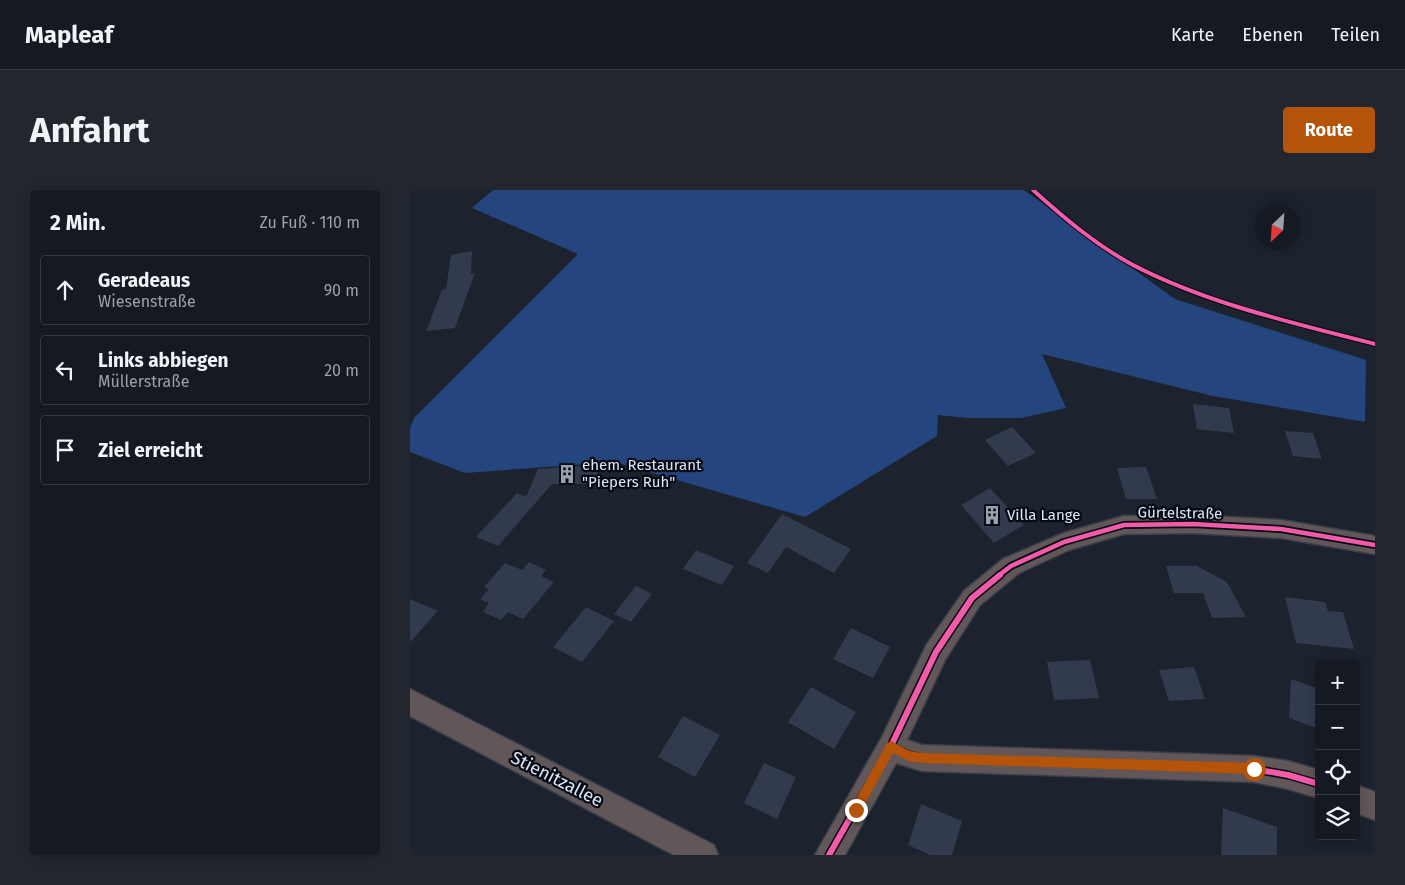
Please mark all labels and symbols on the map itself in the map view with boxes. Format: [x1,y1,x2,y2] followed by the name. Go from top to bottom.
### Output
[1255,205,1300,250] north arrow
[582,456,702,491] place label: ehem. Restaurant "Piepers Ruh"
[556,463,578,485] building icon: ehem. Restaurant "Piepers Ruh"
[1138,503,1222,523] street label: Gürtelstraße
[981,504,1003,526] building icon: Villa Lange
[1007,506,1080,524] place label: Villa Lange
[507,746,607,812] street label: Stienitzallee
[1243,758,1266,781] route start
[845,799,868,822] route end

